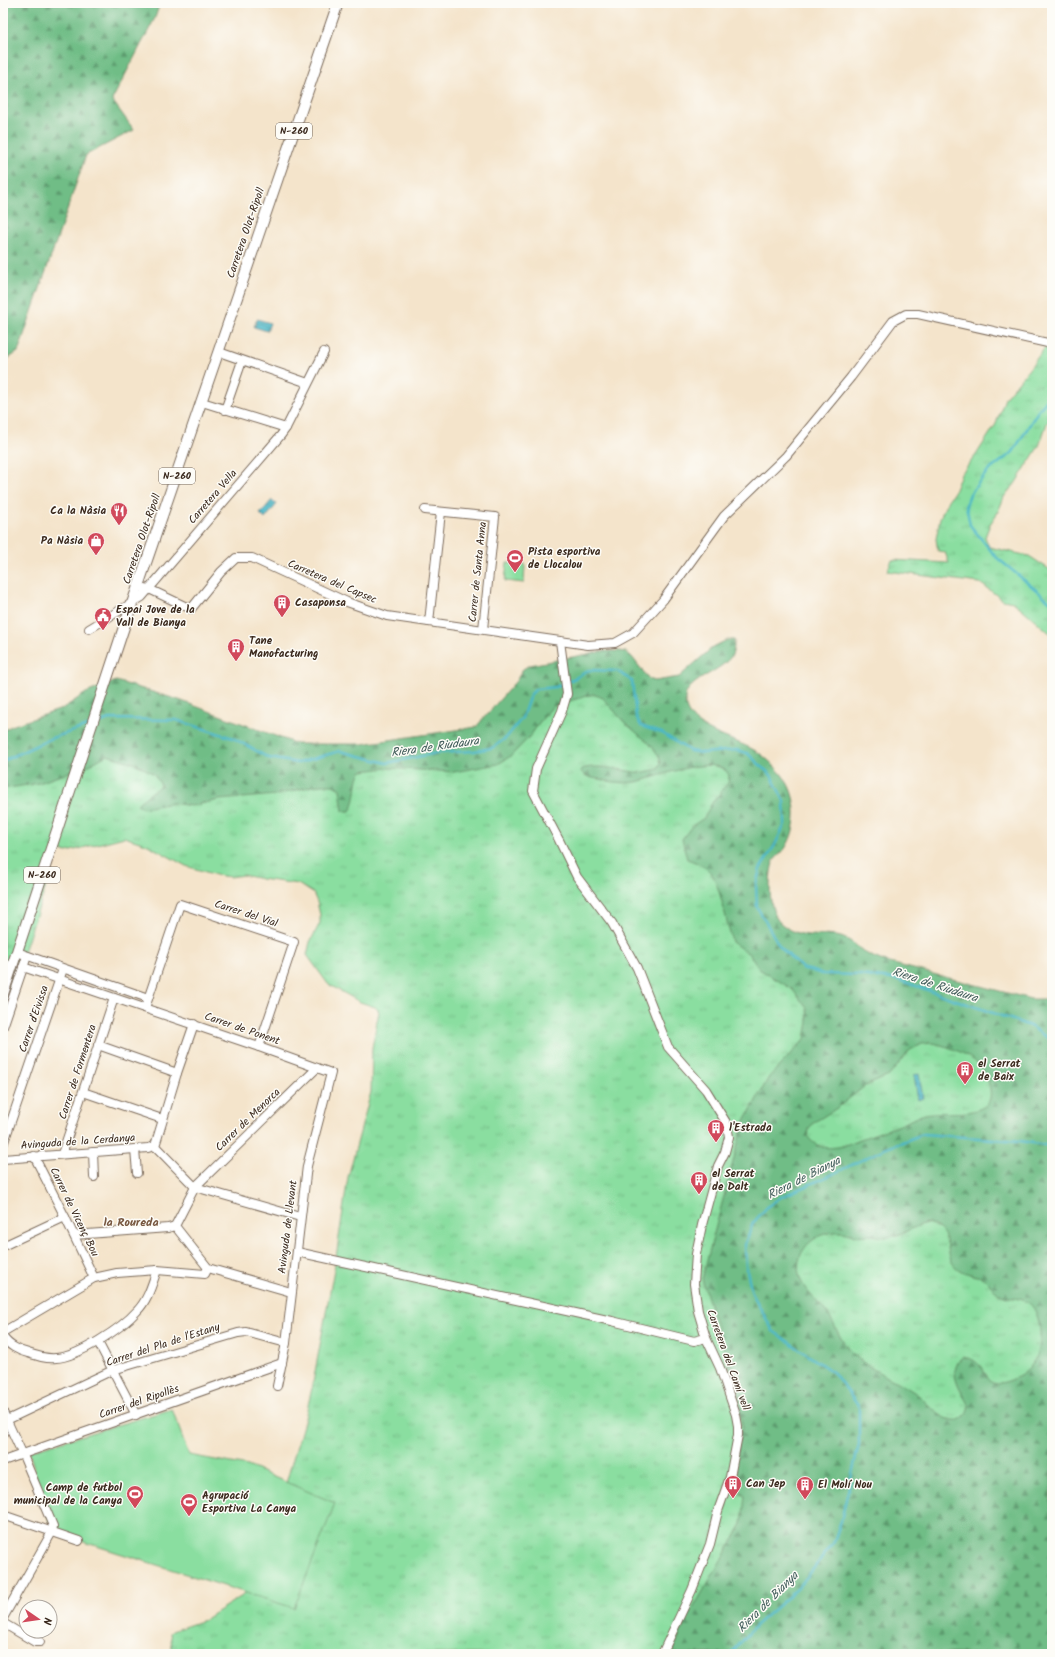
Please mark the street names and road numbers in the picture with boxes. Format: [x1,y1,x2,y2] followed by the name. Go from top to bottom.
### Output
[276,123,312,139] road number: N-260
[222,185,270,281] street label: Carretera Olot-Ripoll
[184,466,242,528] street label: Carretera Vella
[159,468,195,484] road number: N-260
[118,491,166,587] street label: Carretera Olot-Ripoll
[464,521,492,623] street label: Carrer de Santa Anna
[285,555,380,609] street label: Carretera del Capsec
[24,867,60,883] road number: N-260
[212,895,280,933] street label: Carrer del Vial
[14,983,54,1055] street label: Carrer d'Eivissa
[202,1008,283,1051] street label: Carrer de Ponent
[54,1022,102,1122] street label: Carrer de Formentera
[211,1084,285,1156] street label: Carrer de Menorca
[20,1129,136,1155] street label: Avinguda de la Cerdanya
[45,1164,104,1260] street label: Carrer de Vicenç Bou
[273,1179,303,1275] street label: Avinguda de Llevant
[701,1307,755,1413] street label: Carretera del Camí vell
[104,1318,223,1372] street label: Carrer del Pla de l'Estany
[96,1380,182,1424] street label: Carrer del Ripollès

